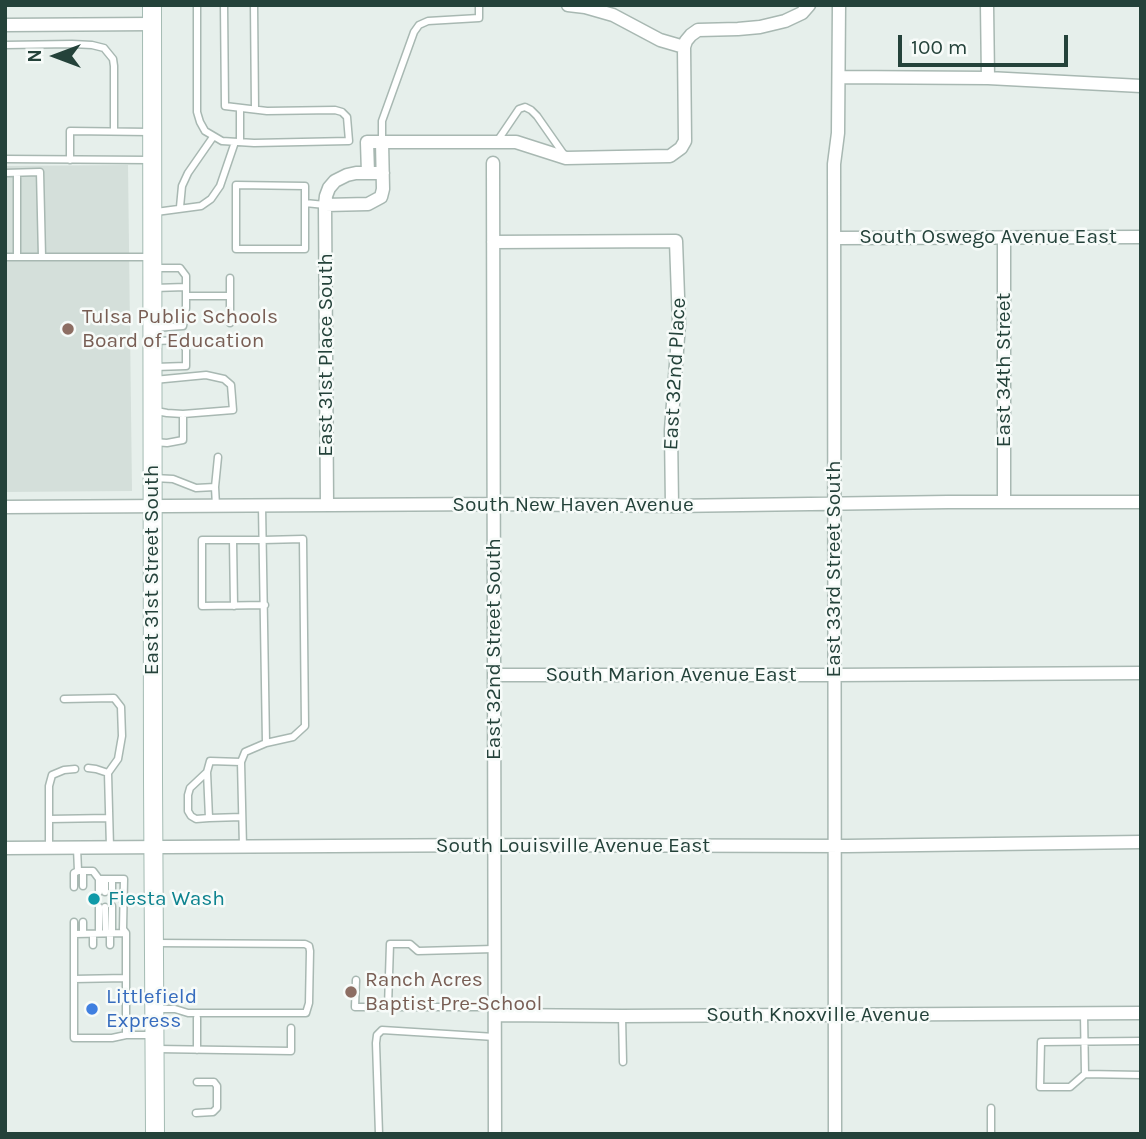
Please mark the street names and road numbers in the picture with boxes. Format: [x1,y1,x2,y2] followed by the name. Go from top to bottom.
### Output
[859,224,1117,250] street label: South Oswego Avenue East
[313,253,339,457] street label: East 31st Place South
[991,293,1017,447] street label: East 34th Street
[658,297,692,451] street label: East 32nd Place
[821,460,847,678] street label: East 33rd Street South
[139,465,165,675] street label: East 31st Street South
[452,492,694,518] street label: South New Haven Avenue
[481,538,507,760] street label: East 32nd Street South
[545,662,797,688] street label: South Marion Avenue East
[436,833,710,859] street label: South Louisville Avenue East
[706,1002,930,1028] street label: South Knoxville Avenue

